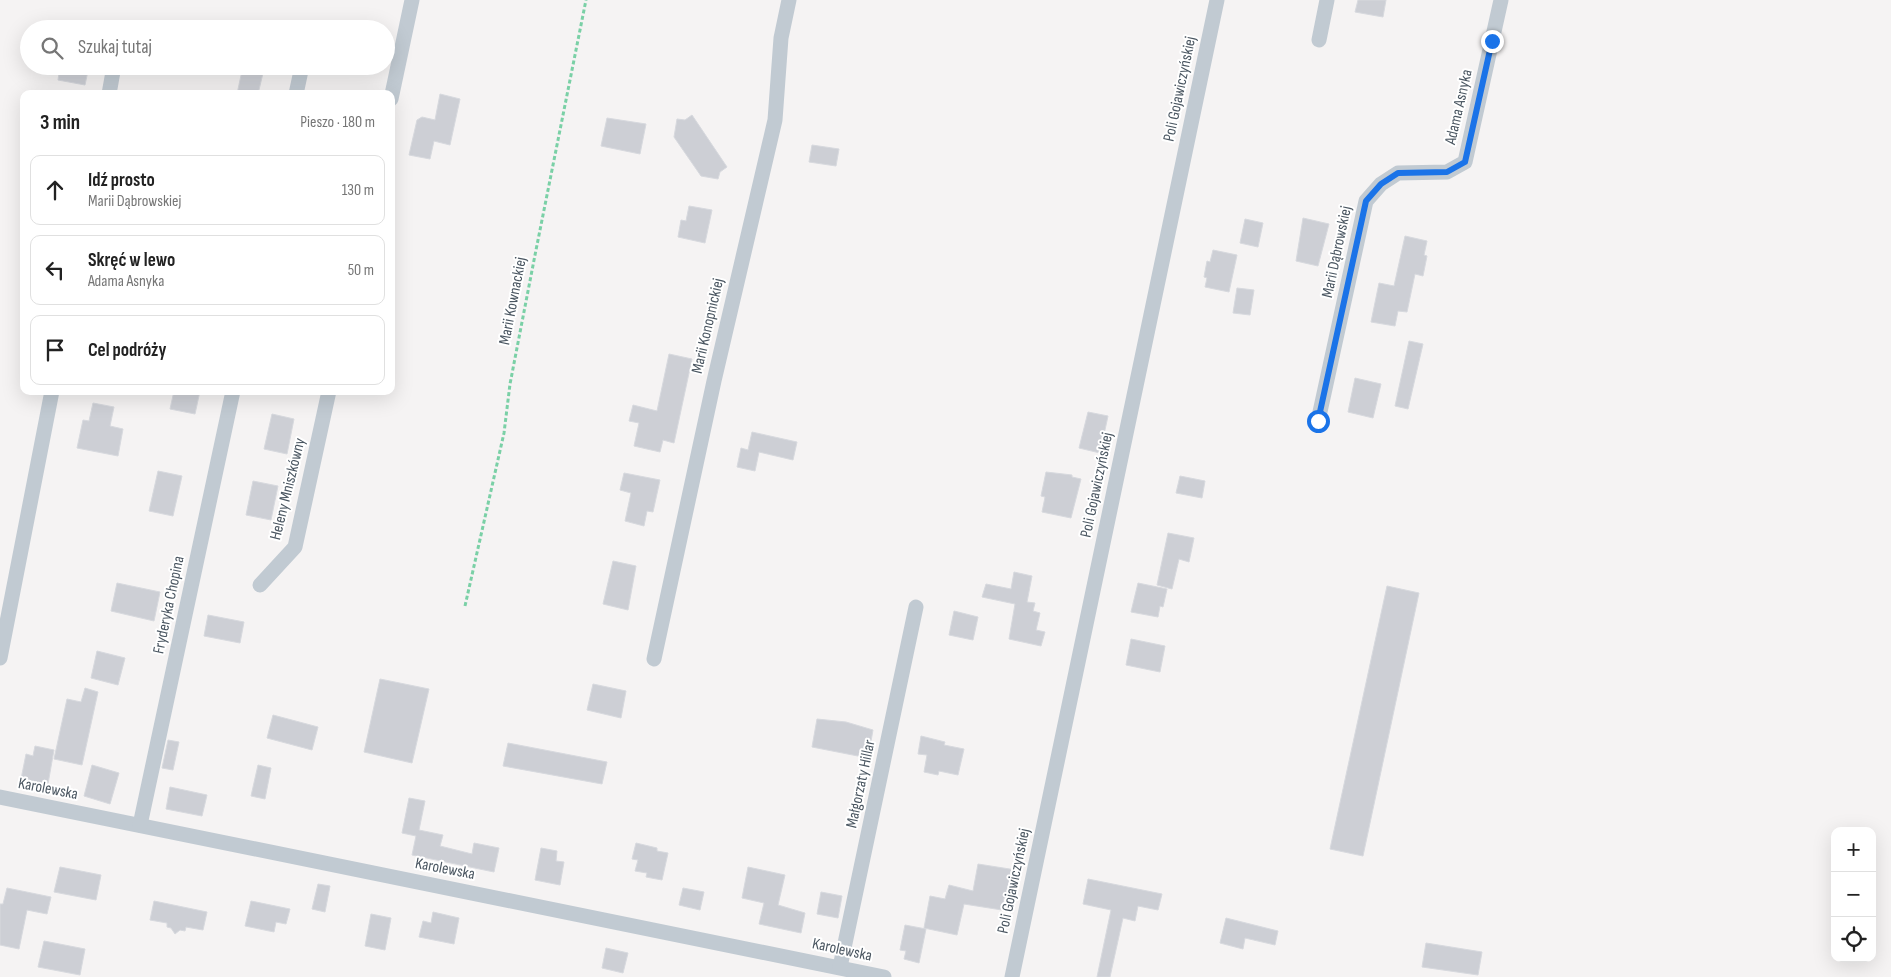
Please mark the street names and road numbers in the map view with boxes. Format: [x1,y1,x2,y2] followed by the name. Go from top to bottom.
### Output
[1160,35,1200,143] street label: Poli Gojawiczyńskiej
[1441,68,1477,147] street label: Adama Asnyka
[1318,204,1356,300] street label: Marii Dąbrowskiej
[495,255,531,347] street label: Marii Kownackiej
[688,276,728,375] street label: Marii Konopnickiej
[1077,431,1117,539] street label: Poli Gojawiczyńskiej
[266,436,310,542] street label: Heleny Mniszkówny
[149,554,189,656] street label: Fryderyka Chopina
[842,738,880,830] street label: Małgorzaty Hillar
[16,774,80,804] street label: Karolewska
[994,827,1034,935] street label: Poli Gojawiczyńskiej
[413,854,477,884] street label: Karolewska
[810,934,874,966] street label: Karolewska

